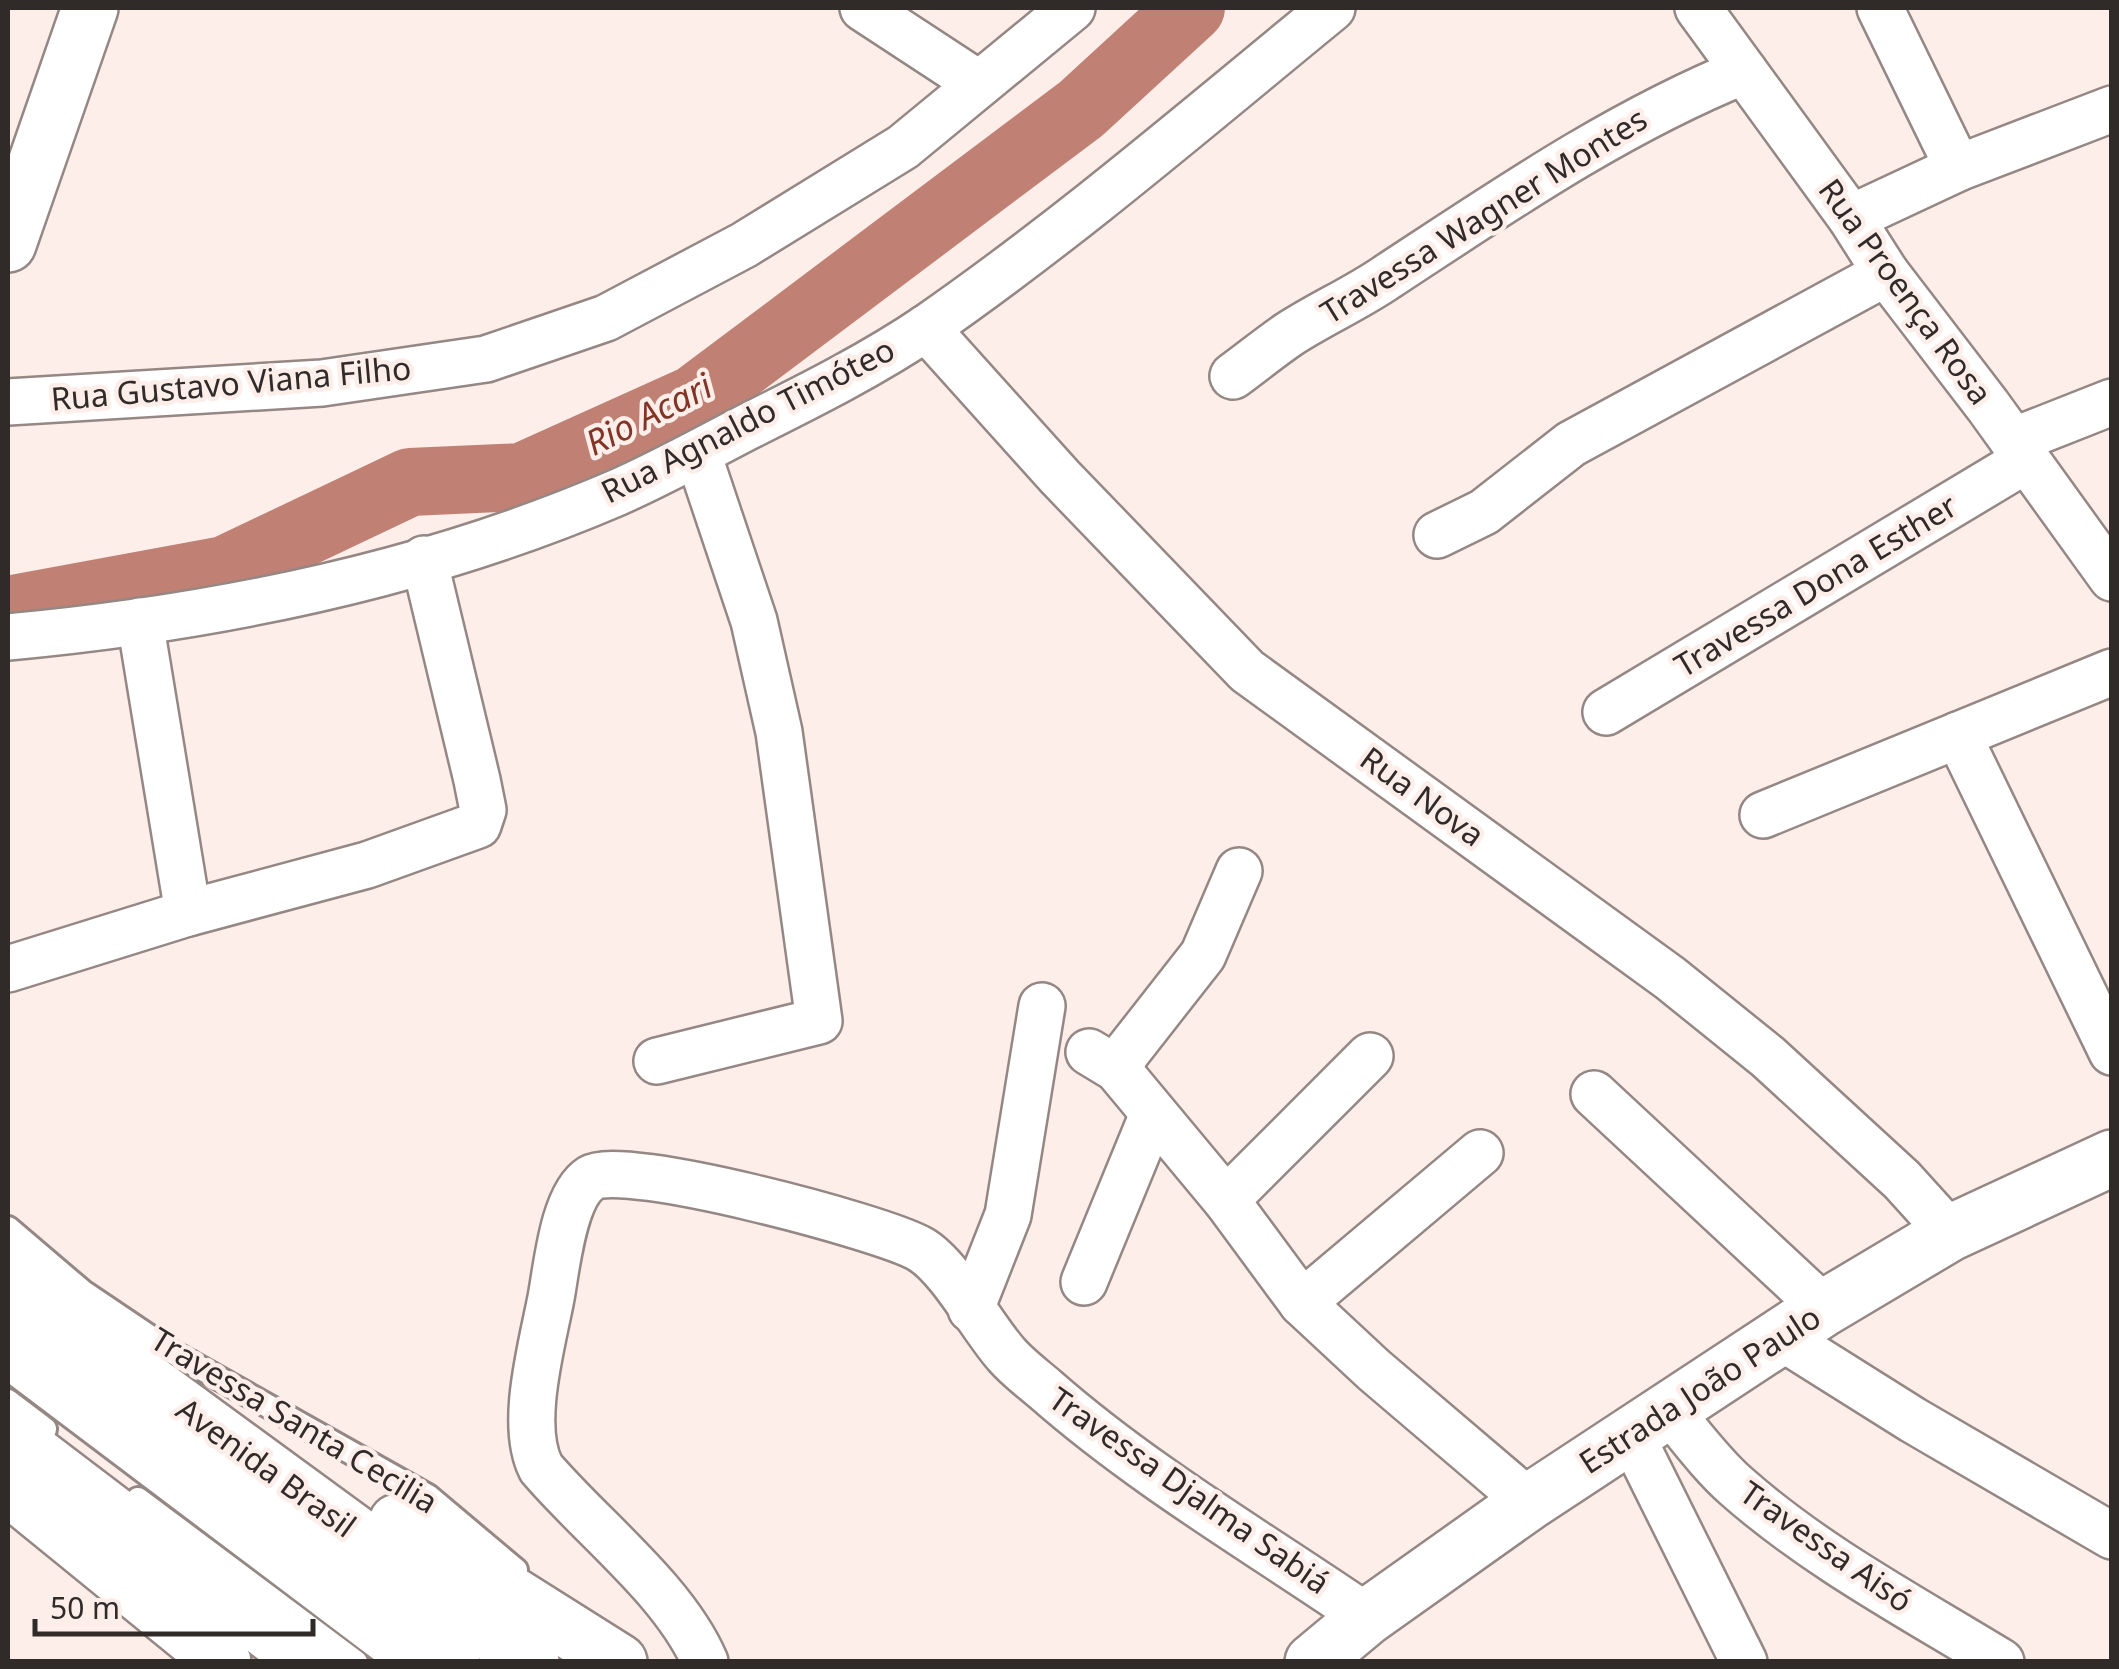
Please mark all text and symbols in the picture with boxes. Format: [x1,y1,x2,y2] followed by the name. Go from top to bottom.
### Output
[1312,97,1655,333] street label: Travessa Wagner Montes
[1810,170,2003,413] street label: Rua Proença Rosa
[593,327,901,512] street label: Rua Agnaldo Timóteo
[49,345,413,420] street label: Rua Gustavo Viana Filho
[577,361,721,466] water label: Rio Acari
[1666,483,1964,686] street label: Travessa Dona Esther
[1352,736,1493,855] street label: Rua Nova
[1570,1295,1828,1483] street label: Estrada João Paulo
[143,1317,446,1522] street label: Travessa Santa Cecilia
[1041,1377,1339,1603] street label: Travessa Djalma Sabiá
[169,1387,365,1546] street label: Avenida Brasil
[1732,1470,1922,1621] street label: Travessa Aisó
[35,1574,312,1636] scale bar
[50,1587,120,1628] text: 50 m

